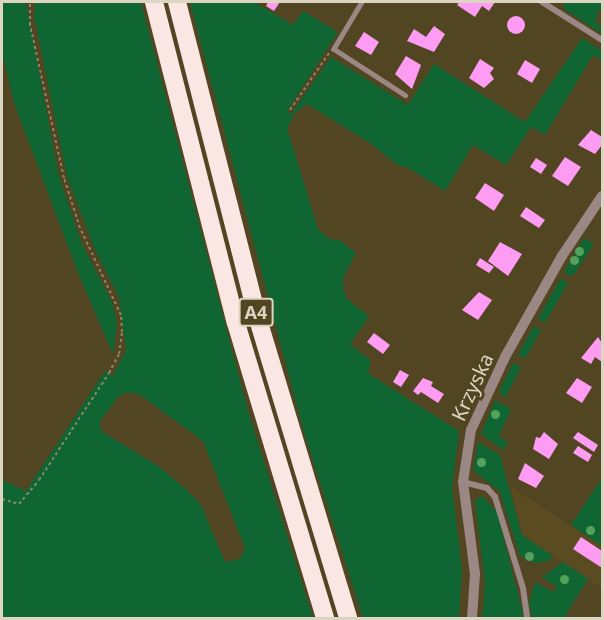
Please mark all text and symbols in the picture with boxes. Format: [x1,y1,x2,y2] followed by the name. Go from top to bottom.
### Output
[238,297,274,327] road number: A4
[446,349,498,425] street label: Krzyska

